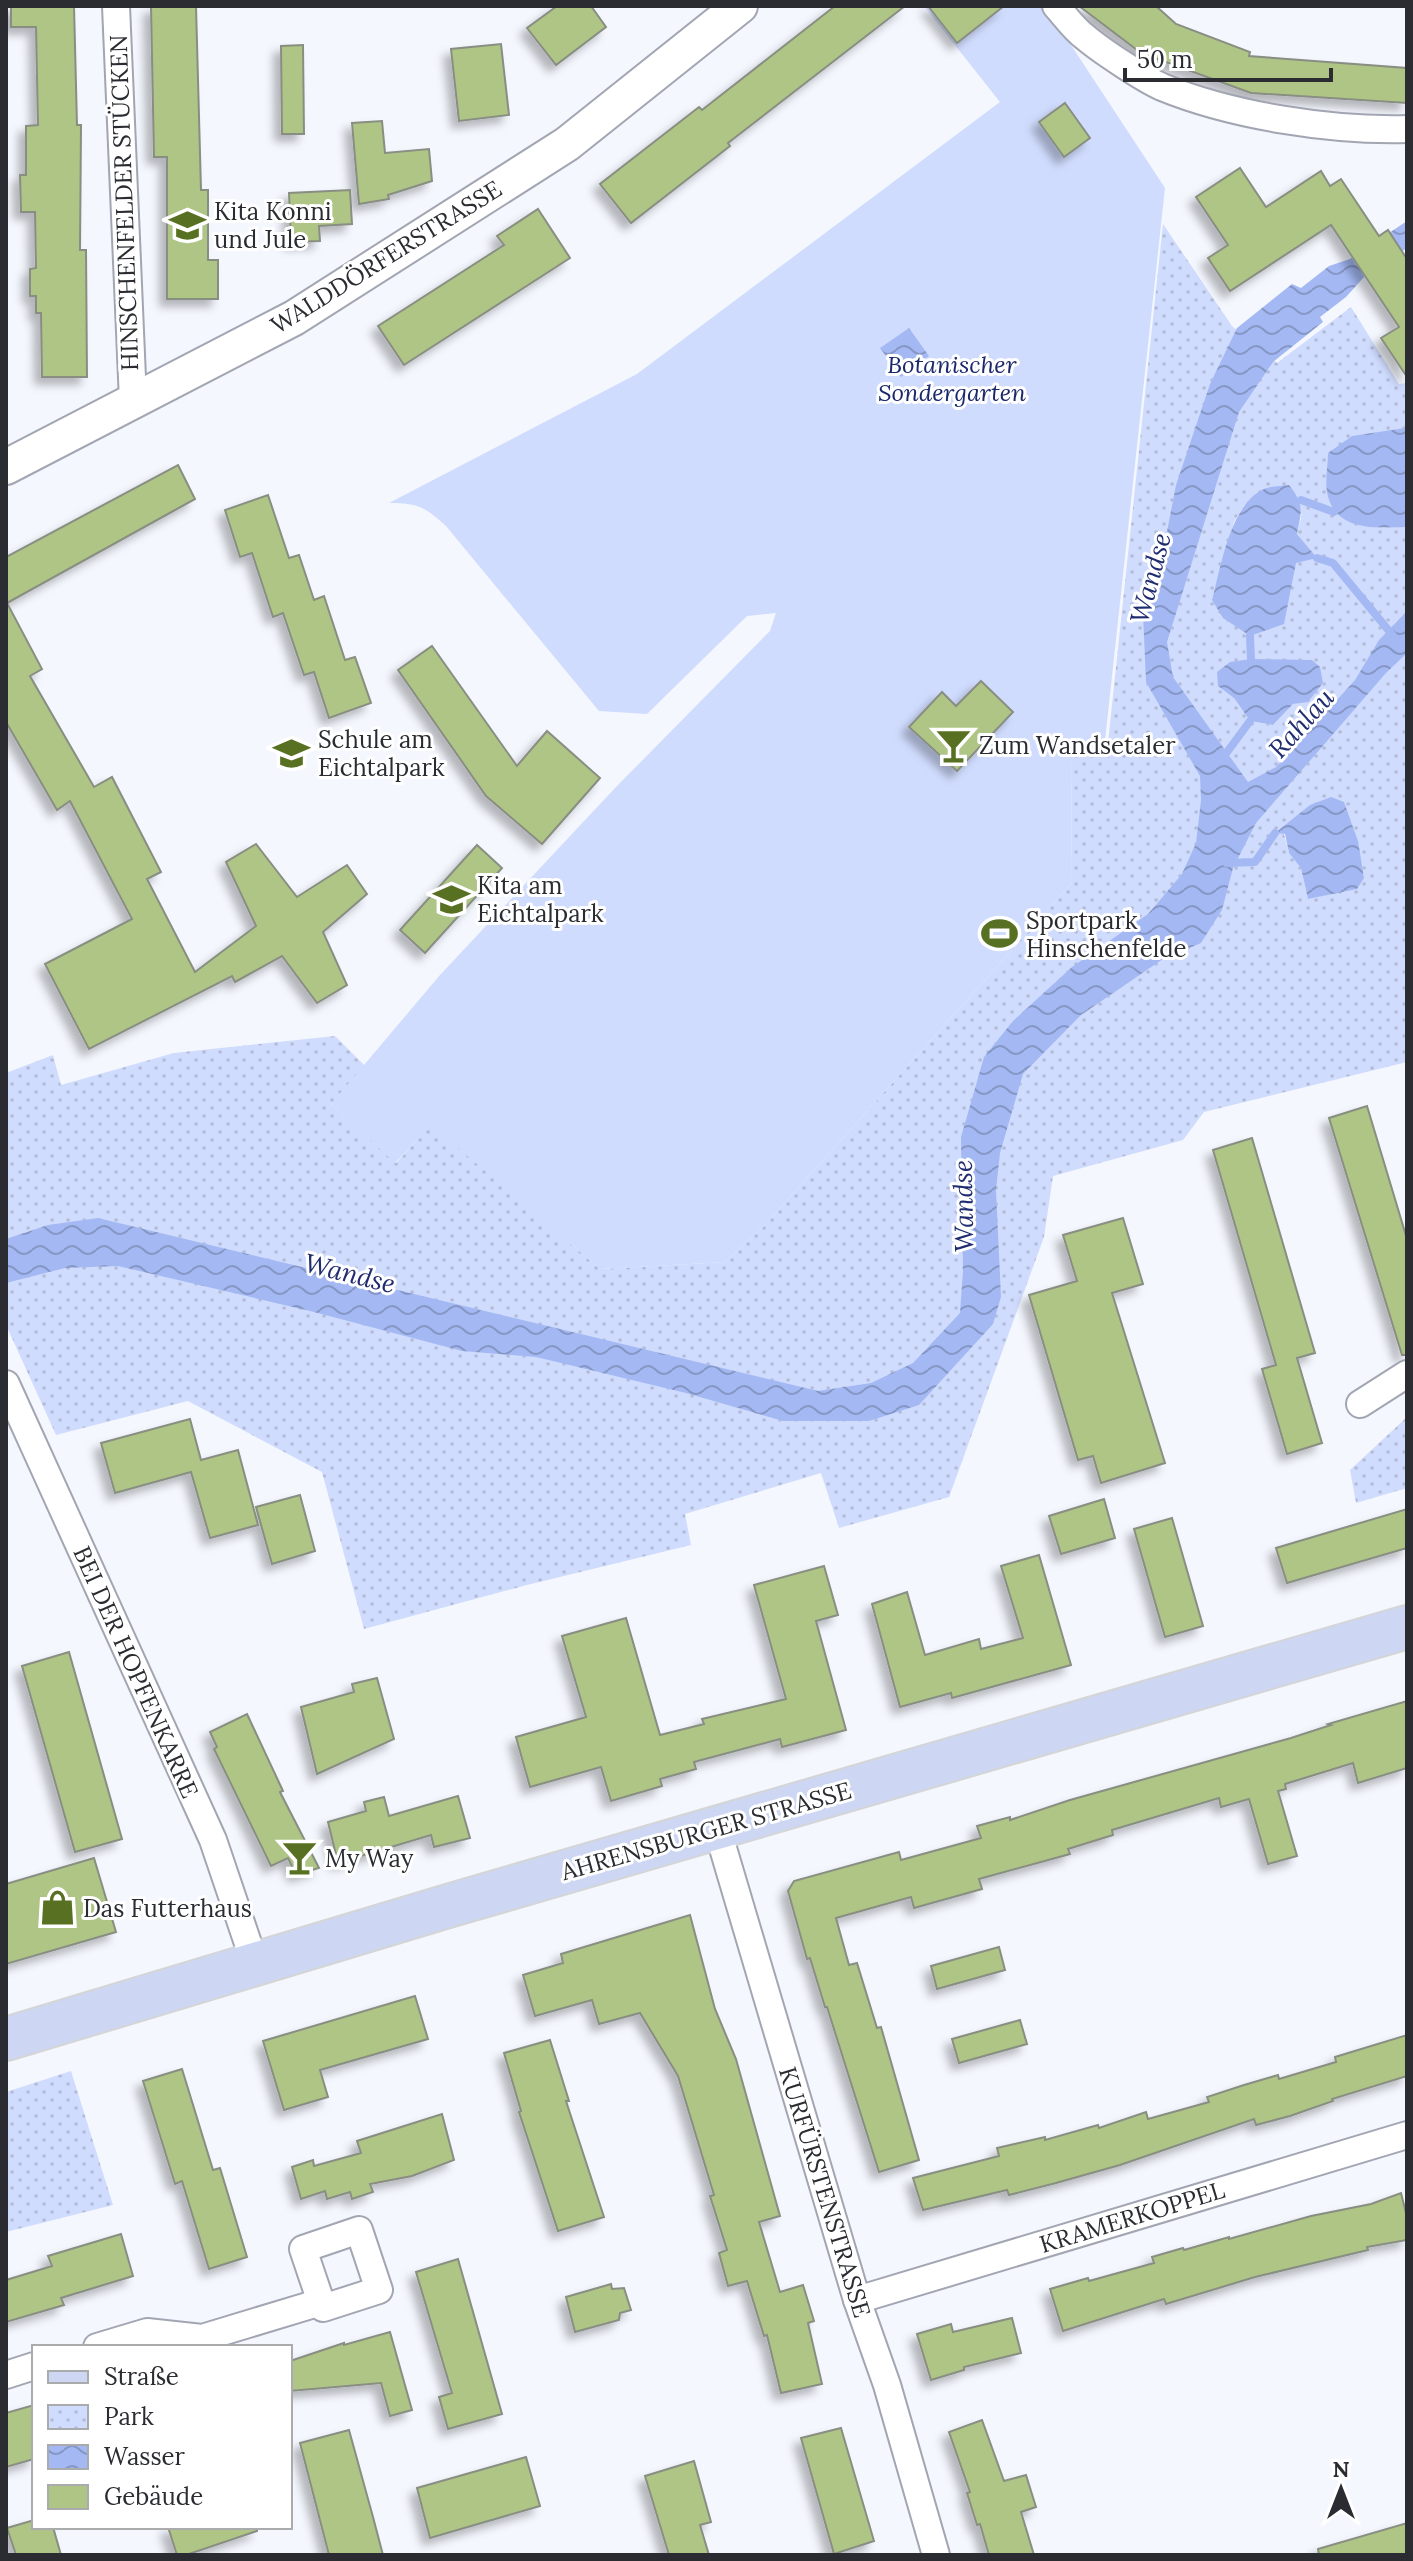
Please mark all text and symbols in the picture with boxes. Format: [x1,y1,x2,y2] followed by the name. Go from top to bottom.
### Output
[1125,32,1331,82] scale bar
[103,34,145,372] street label: HINSCHENFELDER STÜCKEN
[1137,44,1193,75] text: 50 m
[265,173,507,341] street label: WALDDÖRFERSTRASSE
[214,196,331,255] place label: Kita Konni und Jule
[169,206,207,244] school or university icon: Kita Konni und Jule
[878,349,1026,408] park label: Botanischer Sondergarten
[1122,529,1178,627] water label: Wandse
[1261,681,1341,765] water label: Rahlau
[318,724,445,783] place label: Schule am Eichtalpark
[934,726,972,764] bar icon: Zum Wandsetaler
[979,730,1176,761] place label: Zum Wandsetaler
[273,734,311,772] school or university icon: Schule am Eichtalpark
[477,870,604,929] place label: Kita am Eichtalpark
[432,880,470,918] school or university icon: Kita am Eichtalpark
[1026,905,1187,964] place label: Sportpark Hinschenfelde
[981,915,1019,953] sports icon: Sportpark Hinschenfelde
[946,1160,980,1252] water label: Wandse
[301,1246,399,1300] water label: Wandse
[66,1541,206,1803] street label: BEI DER HOPFENKARRE
[556,1775,855,1888] street label: AHRENSBURGER STRASSE
[280,1839,318,1877] bar icon: My Way
[325,1843,414,1874] place label: My Way
[38,1889,76,1927] shop icon: Das Futterhaus
[83,1893,252,1924] place label: Das Futterhaus
[772,2063,878,2321] street label: KURFÜRSTENSTRASSE
[1036,2174,1228,2260] street label: KRAMERKOPPEL
[32,2345,292,2529] legend
[104,2361,179,2392] text: Straße
[104,2401,154,2432] text: Park
[104,2441,186,2472] text: Wasser
[1301,2449,1381,2529] north arrow
[1332,2455,1350,2483] text: N
[104,2481,203,2512] text: Gebäude

